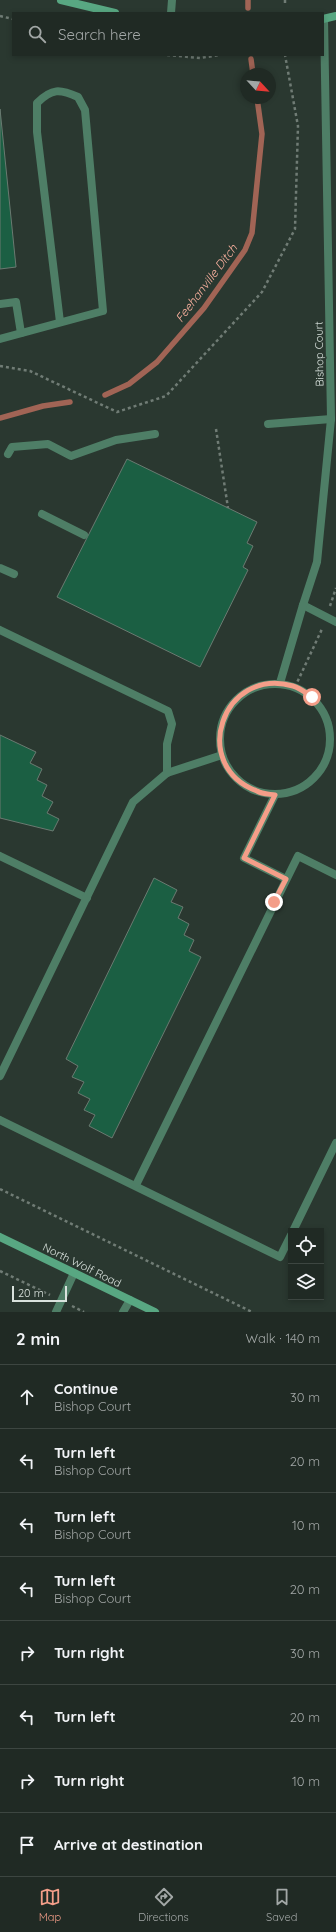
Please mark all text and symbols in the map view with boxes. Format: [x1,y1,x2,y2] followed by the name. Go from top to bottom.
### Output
[12,12,324,56] search box
[26,23,48,45] icon: search
[58,25,141,44] text: Search here
[240,68,276,104] north arrow
[172,241,240,325] water label: Feehanville Ditch
[311,321,327,387] street label: Bishop Court
[303,688,321,706] route start
[265,893,283,911] route end
[288,1228,324,1300] map controls
[288,1228,324,1264] button: locate
[40,1240,124,1290] street label: North Wolf Road
[288,1264,324,1300] button: layers
[12,1284,67,1303] scale bar
[18,1286,44,1300] text: 20 m
[16,1328,60,1349] text: 2 min
[245,1330,320,1346] text: Walk · 140 m
[54,1379,118,1398] text: Continue
[16,1386,38,1408] icon: ahead
[290,1389,320,1405] text: 30 m
[54,1398,131,1414] text: Bishop Court
[54,1443,116,1462] text: Turn left
[16,1450,38,1472] icon: left
[290,1453,320,1469] text: 20 m
[54,1462,131,1478] text: Bishop Court
[54,1507,116,1526] text: Turn left
[16,1514,38,1536] icon: left
[292,1517,320,1533] text: 10 m
[54,1526,131,1542] text: Bishop Court
[54,1571,116,1590] text: Turn left
[16,1578,38,1600] icon: left
[290,1581,320,1597] text: 20 m
[54,1590,131,1606] text: Bishop Court
[16,1642,38,1664] icon: right
[54,1643,125,1662] text: Turn right
[290,1645,320,1661] text: 30 m
[16,1706,38,1728] icon: left
[54,1707,116,1726] text: Turn left
[290,1709,320,1725] text: 20 m
[16,1770,38,1792] icon: right
[54,1771,125,1790] text: Turn right
[292,1773,320,1789] text: 10 m
[16,1834,38,1856] icon: arrive
[54,1835,203,1854] text: Arrive at destination
[39,1886,61,1924] tab: Map
[138,1886,189,1924] tab: Directions
[266,1886,297,1924] tab: Saved

